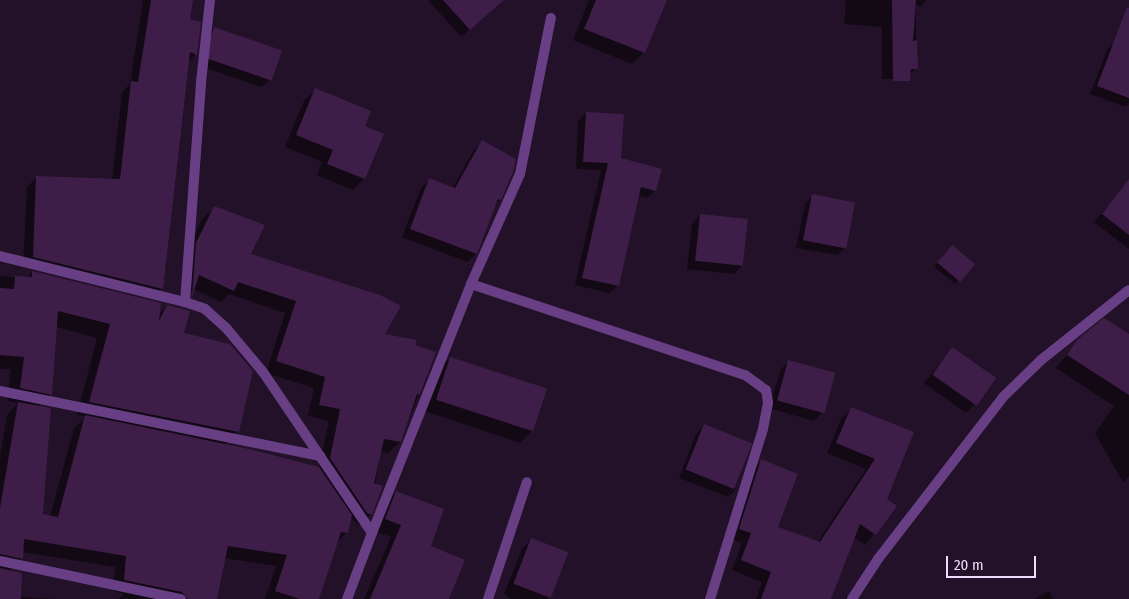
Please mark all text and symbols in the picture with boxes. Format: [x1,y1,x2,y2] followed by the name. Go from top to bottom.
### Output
[949,546,1039,578] scale bar
[954,556,984,574] text: 20 m

